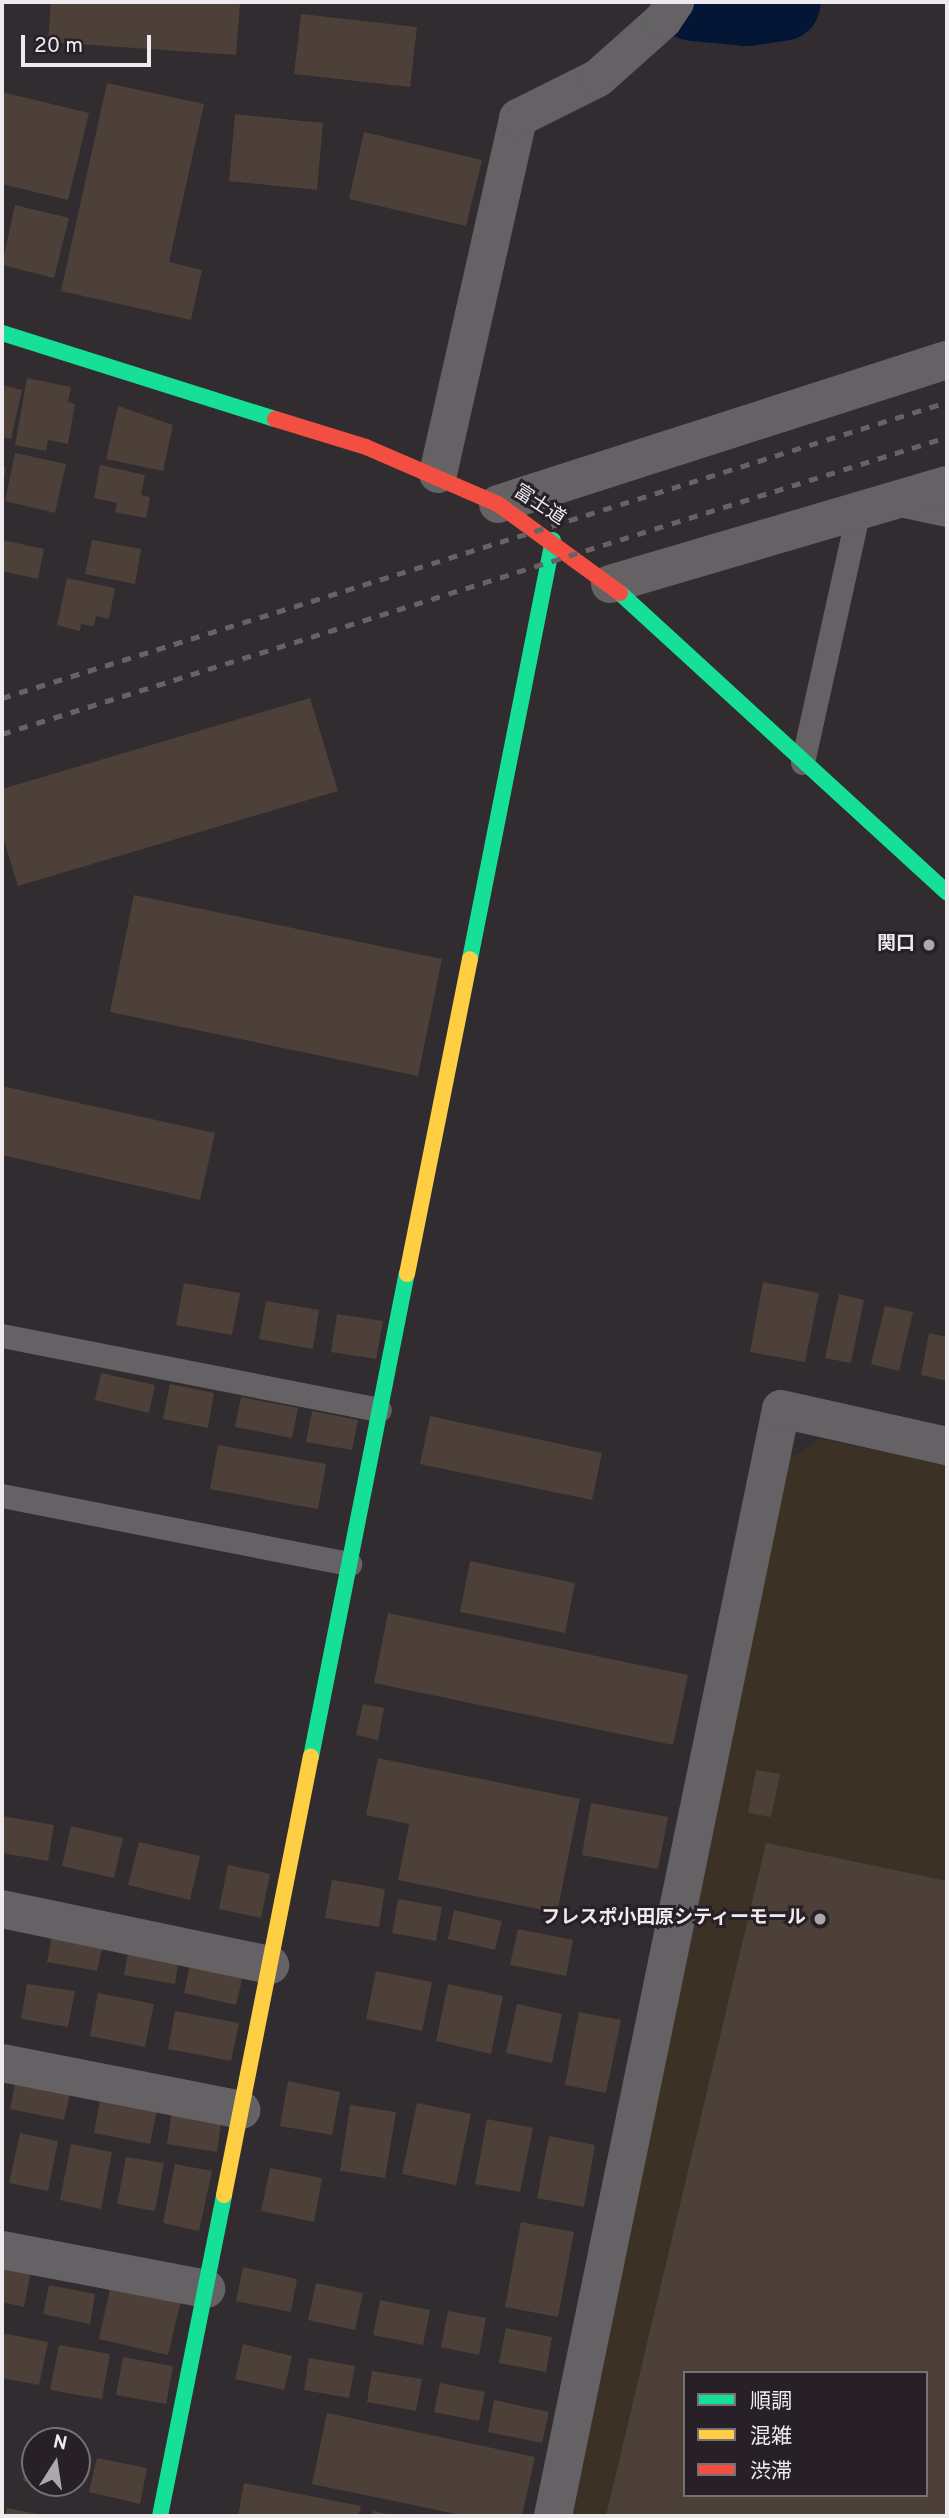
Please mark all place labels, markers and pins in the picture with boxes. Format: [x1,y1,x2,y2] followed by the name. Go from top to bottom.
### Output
[877,934,915,956] place label: 関口
[921,937,937,953] marker: 関口
[540,1908,806,1930] place label: フレスポ小田原シティーモール
[812,1911,828,1927] marker: フレスポ小田原シティーモール

